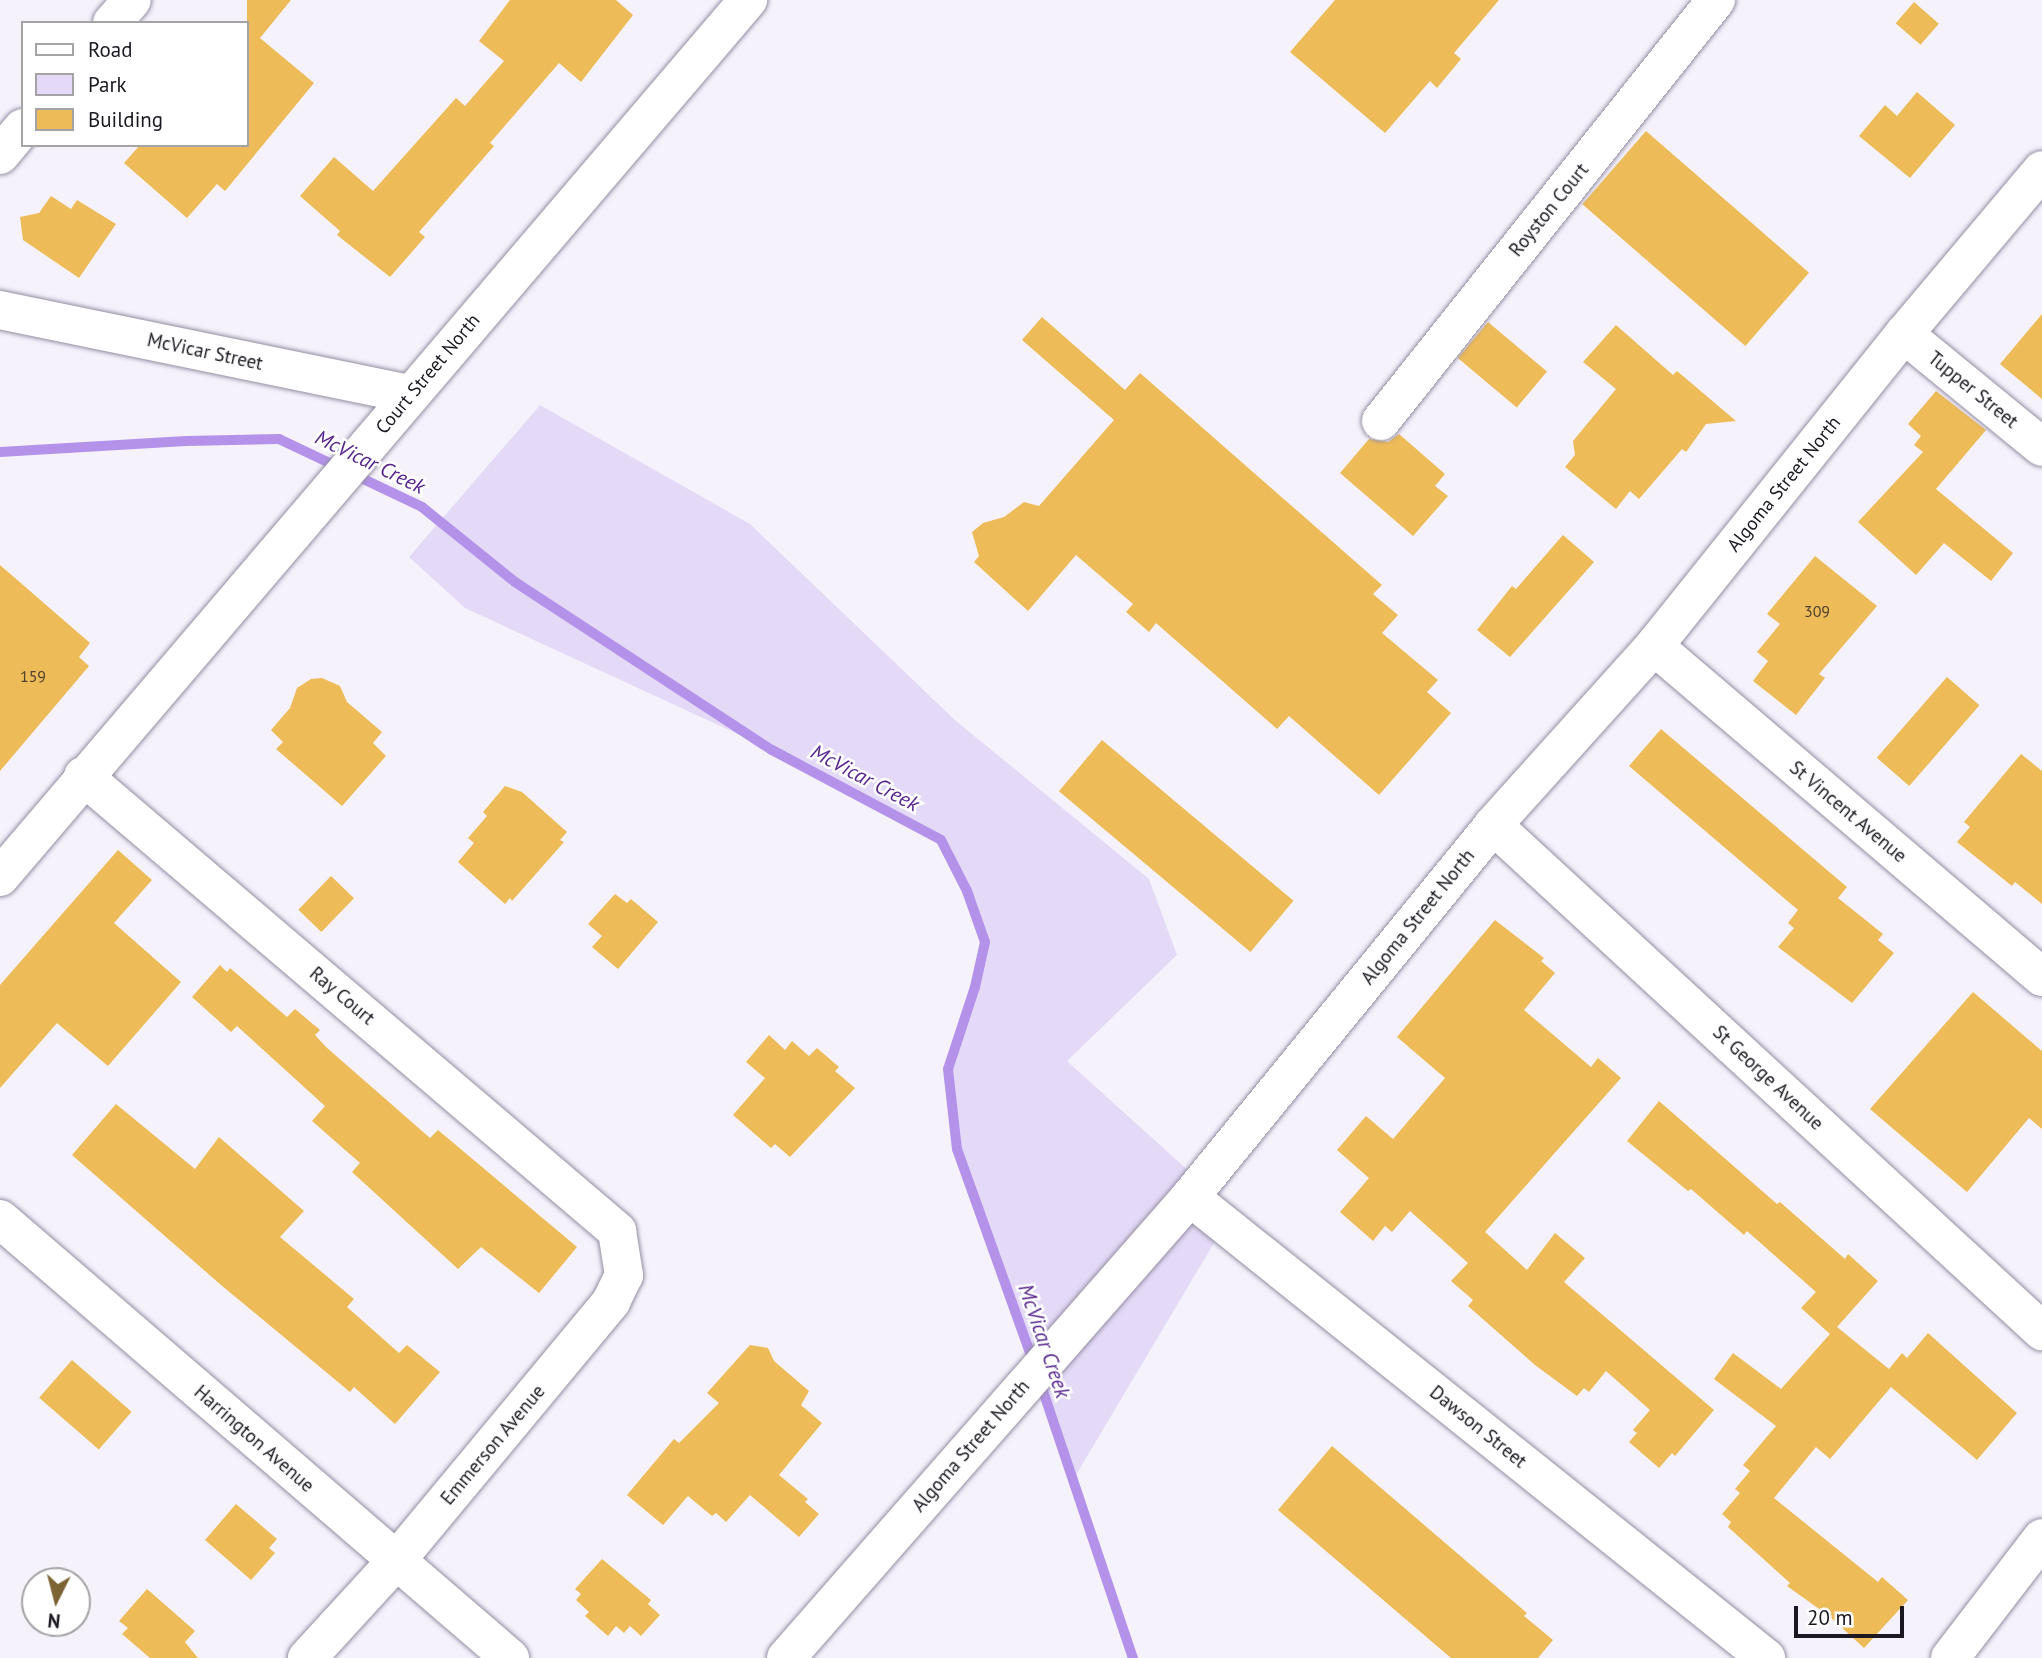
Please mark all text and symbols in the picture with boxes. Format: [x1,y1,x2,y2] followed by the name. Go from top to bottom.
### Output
[21,21,248,147] legend
[88,36,132,63] text: Road
[88,71,127,98] text: Park
[88,106,163,133] text: Building
[1505,159,1593,261] street label: Royston Court
[371,309,485,439] street label: Court Street North
[145,329,265,375] street label: McVicar Street
[1923,347,2023,433] street label: Tupper Street
[1722,412,1846,556] street label: Algoma Street North
[311,425,429,499] water label: McVicar Creek
[1804,601,1830,621] house number: 309
[20,666,46,686] house number: 159
[807,739,923,817] water label: McVicar Creek
[1784,756,1912,868] street label: St Vincent Avenue
[1356,845,1480,989] street label: Algoma Street North
[305,962,379,1030] street label: Ray Court
[1708,1021,1828,1135] street label: St George Avenue
[1013,1281,1075,1401] water label: McVicar Creek
[907,1375,1035,1517] street label: Algoma Street North
[436,1380,550,1510] street label: Emmerson Avenue
[189,1381,319,1497] street label: Harrington Avenue
[1425,1381,1531,1473] street label: Dawson Street
[21,1567,91,1637] north arrow
[1797,1592,1907,1636] scale bar
[1807,1604,1853,1631] text: 20 m
[47,1608,61,1633] text: N

